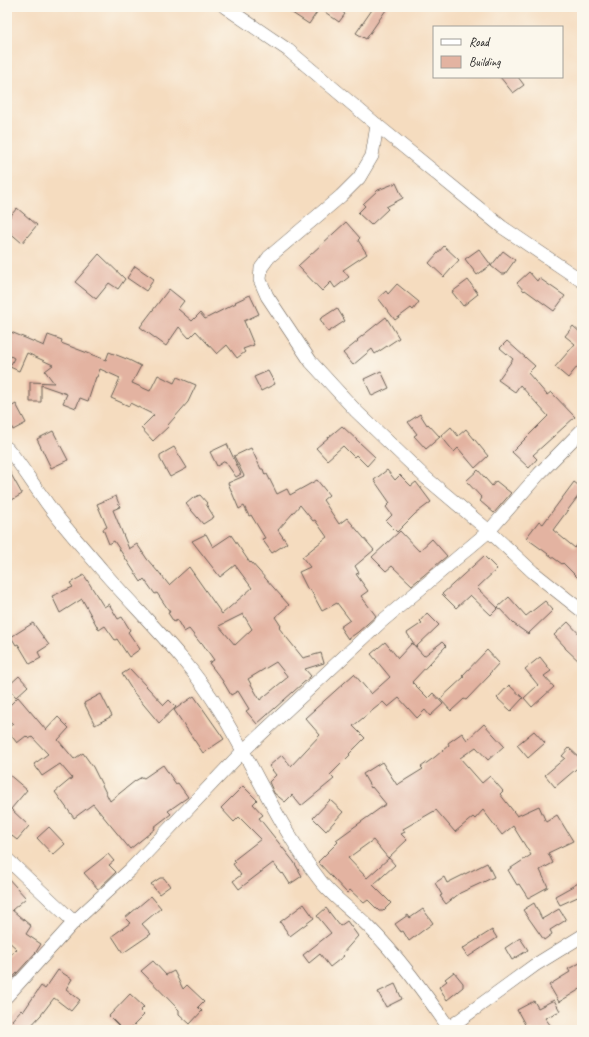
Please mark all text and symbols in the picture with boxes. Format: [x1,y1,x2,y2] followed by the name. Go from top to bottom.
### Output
[433,26,563,78] legend
[469,34,491,50] text: Road
[469,54,501,70] text: Building

